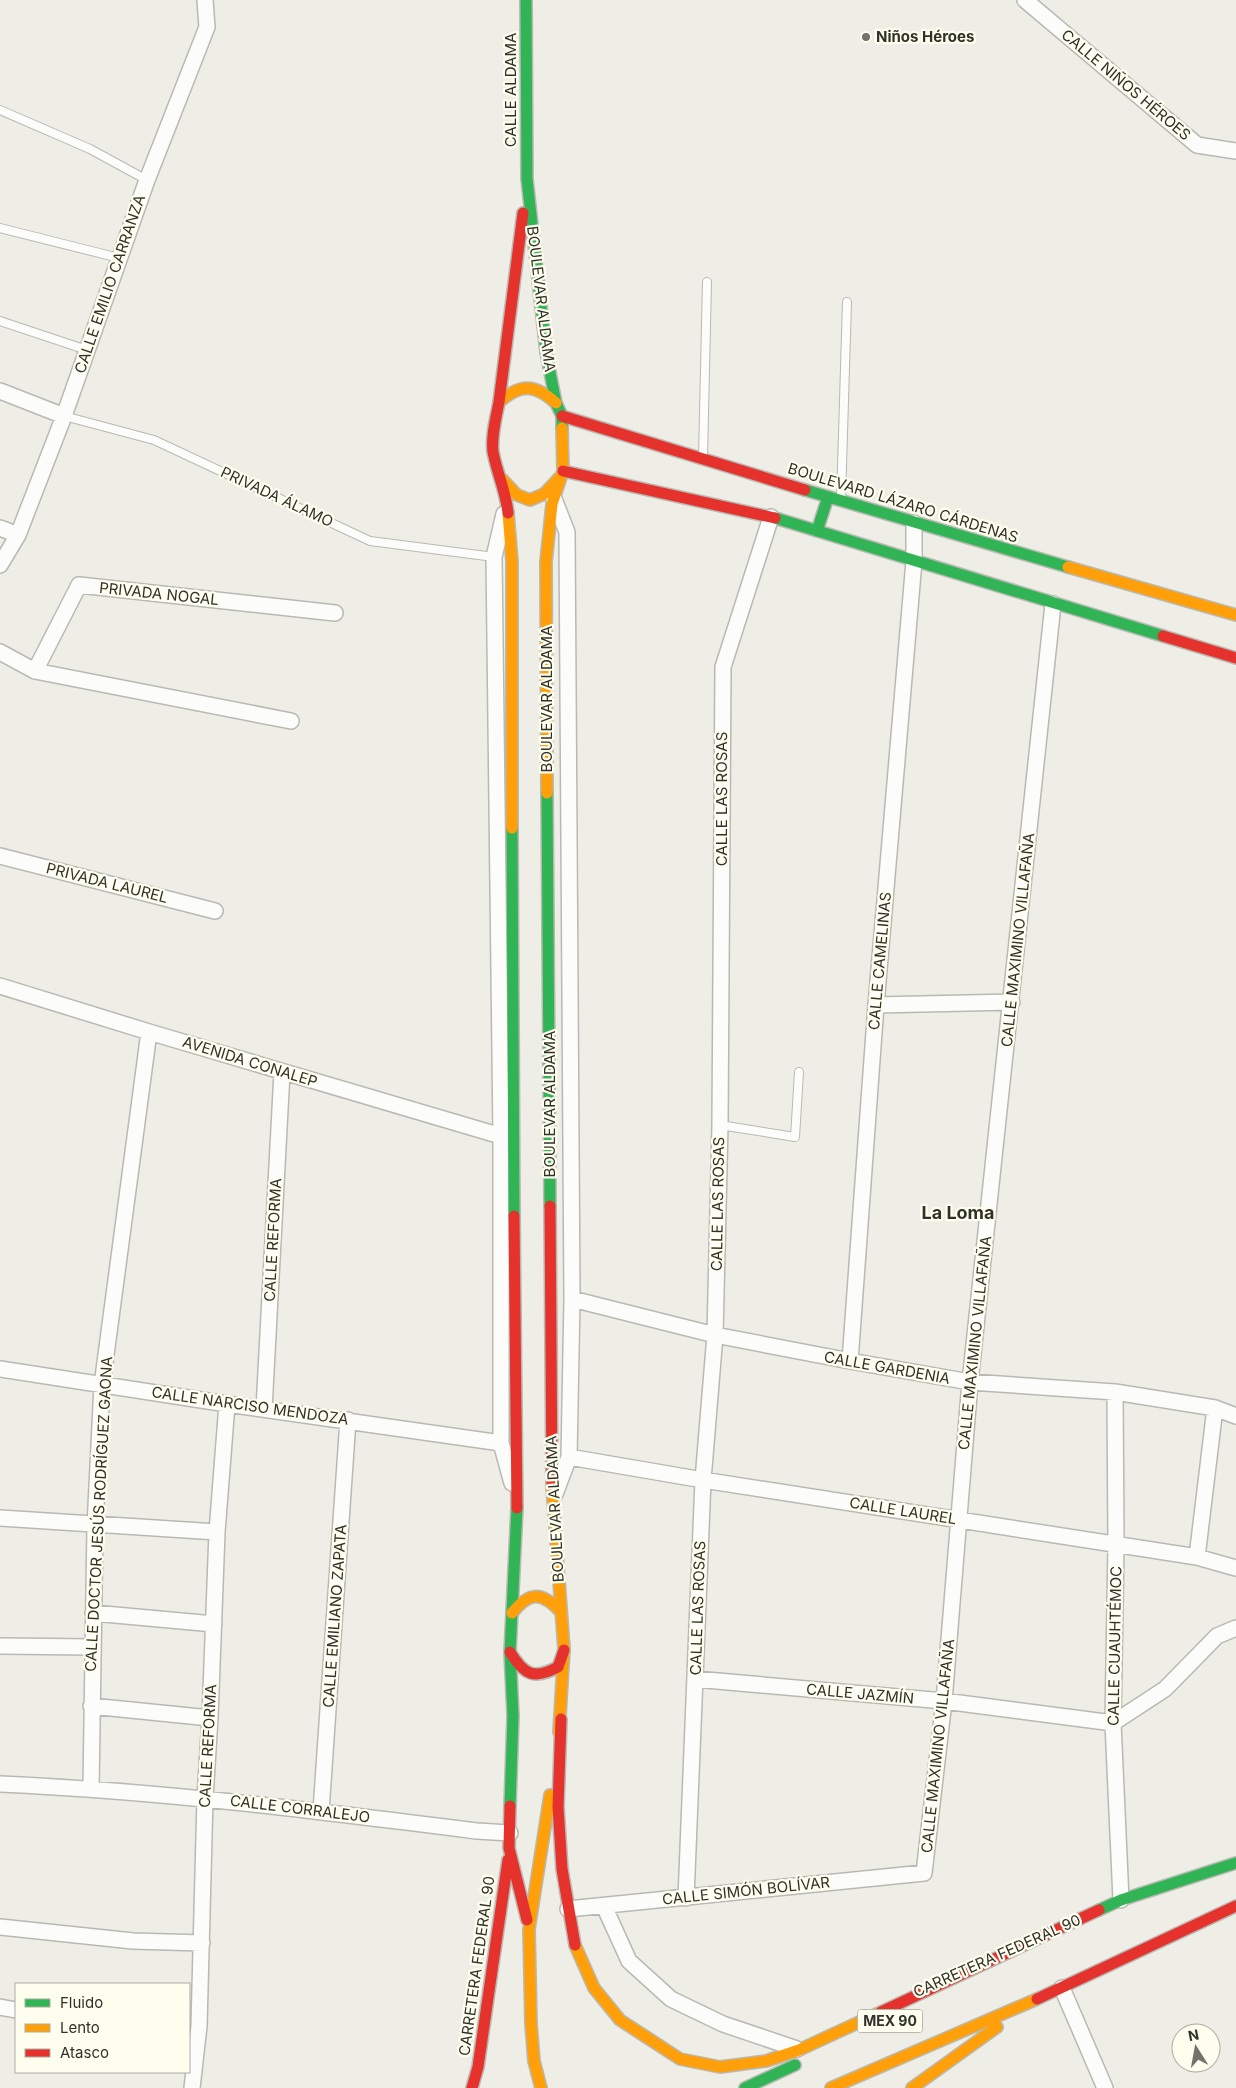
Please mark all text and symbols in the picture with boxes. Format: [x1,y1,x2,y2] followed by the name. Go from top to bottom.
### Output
[1058,25,1195,144] street label: CALLE NIÑOS HÉROES
[876,27,974,46] place label: Niños Héroes
[860,31,872,43] marker: Niños Héroes
[501,33,520,147] street label: CALLE ALDAMA
[70,192,149,376] street label: CALLE EMILIO CARRANZA
[523,225,560,373] street label: BOULEVAR ALDAMA
[786,458,1021,547] street label: BOULEVARD LÁZARO CÁRDENAS
[218,462,337,531] street label: PRIVADA ÁLAMO
[98,578,220,609] street label: PRIVADA NOGAL
[537,626,556,772] street label: BOULEVAR ALDAMA
[712,732,731,866] street label: CALLE LAS ROSAS
[997,832,1038,1048] street label: CALLE MAXIMINO VILLAFAÑA
[44,858,170,907] street label: PRIVADA LAUREL
[864,891,895,1031] street label: CALLE CAMELINAS
[540,1031,559,1177] street label: BOULEVAR ALDAMA
[180,1032,320,1091] street label: AVENIDA CONALEP
[707,1137,728,1271] street label: CALLE LAS ROSAS
[260,1178,285,1302] street label: CALLE REFORMA
[922,1202,994,1223] district label: La Loma
[954,1235,995,1451] street label: CALLE MAXIMINO VILLAFAÑA
[823,1347,952,1388] street label: CALLE GARDENIA
[81,1356,116,1672] street label: CALLE DOCTOR JESÚS RODRÍGUEZ GAONA
[150,1382,350,1429] street label: CALLE NARCISO MENDOZA
[541,1435,568,1583] street label: BOULEVAR ALDAMA
[848,1493,958,1528] street label: CALLE LAUREL
[319,1524,350,1708] street label: CALLE EMILIANO ZAPATA
[686,1540,709,1676] street label: CALLE LAS ROSAS
[1104,1566,1125,1726] street label: CALLE CUAUHTÉMOC
[917,1638,958,1854] street label: CALLE MAXIMINO VILLAFAÑA
[805,1679,915,1708] street label: CALLE JAZMÍN
[195,1684,220,1808] street label: CALLE REFORMA
[229,1790,371,1827] street label: CALLE CORRALEJO
[661,1872,831,1909] street label: CALLE SIMÓN BOLÍVAR
[454,1875,499,2057] street label: CARRETERA FEDERAL 90
[910,1910,1084,2001] street label: CARRETERA FEDERAL 90
[15,1983,190,2073] legend
[60,1993,103,2012] text: Fluido
[858,2010,922,2032] road number: MEX 90
[60,2018,100,2037] text: Lento
[1171,2023,1221,2073] north arrow
[1187,2025,1200,2044] text: N
[60,2043,109,2062] text: Atasco

